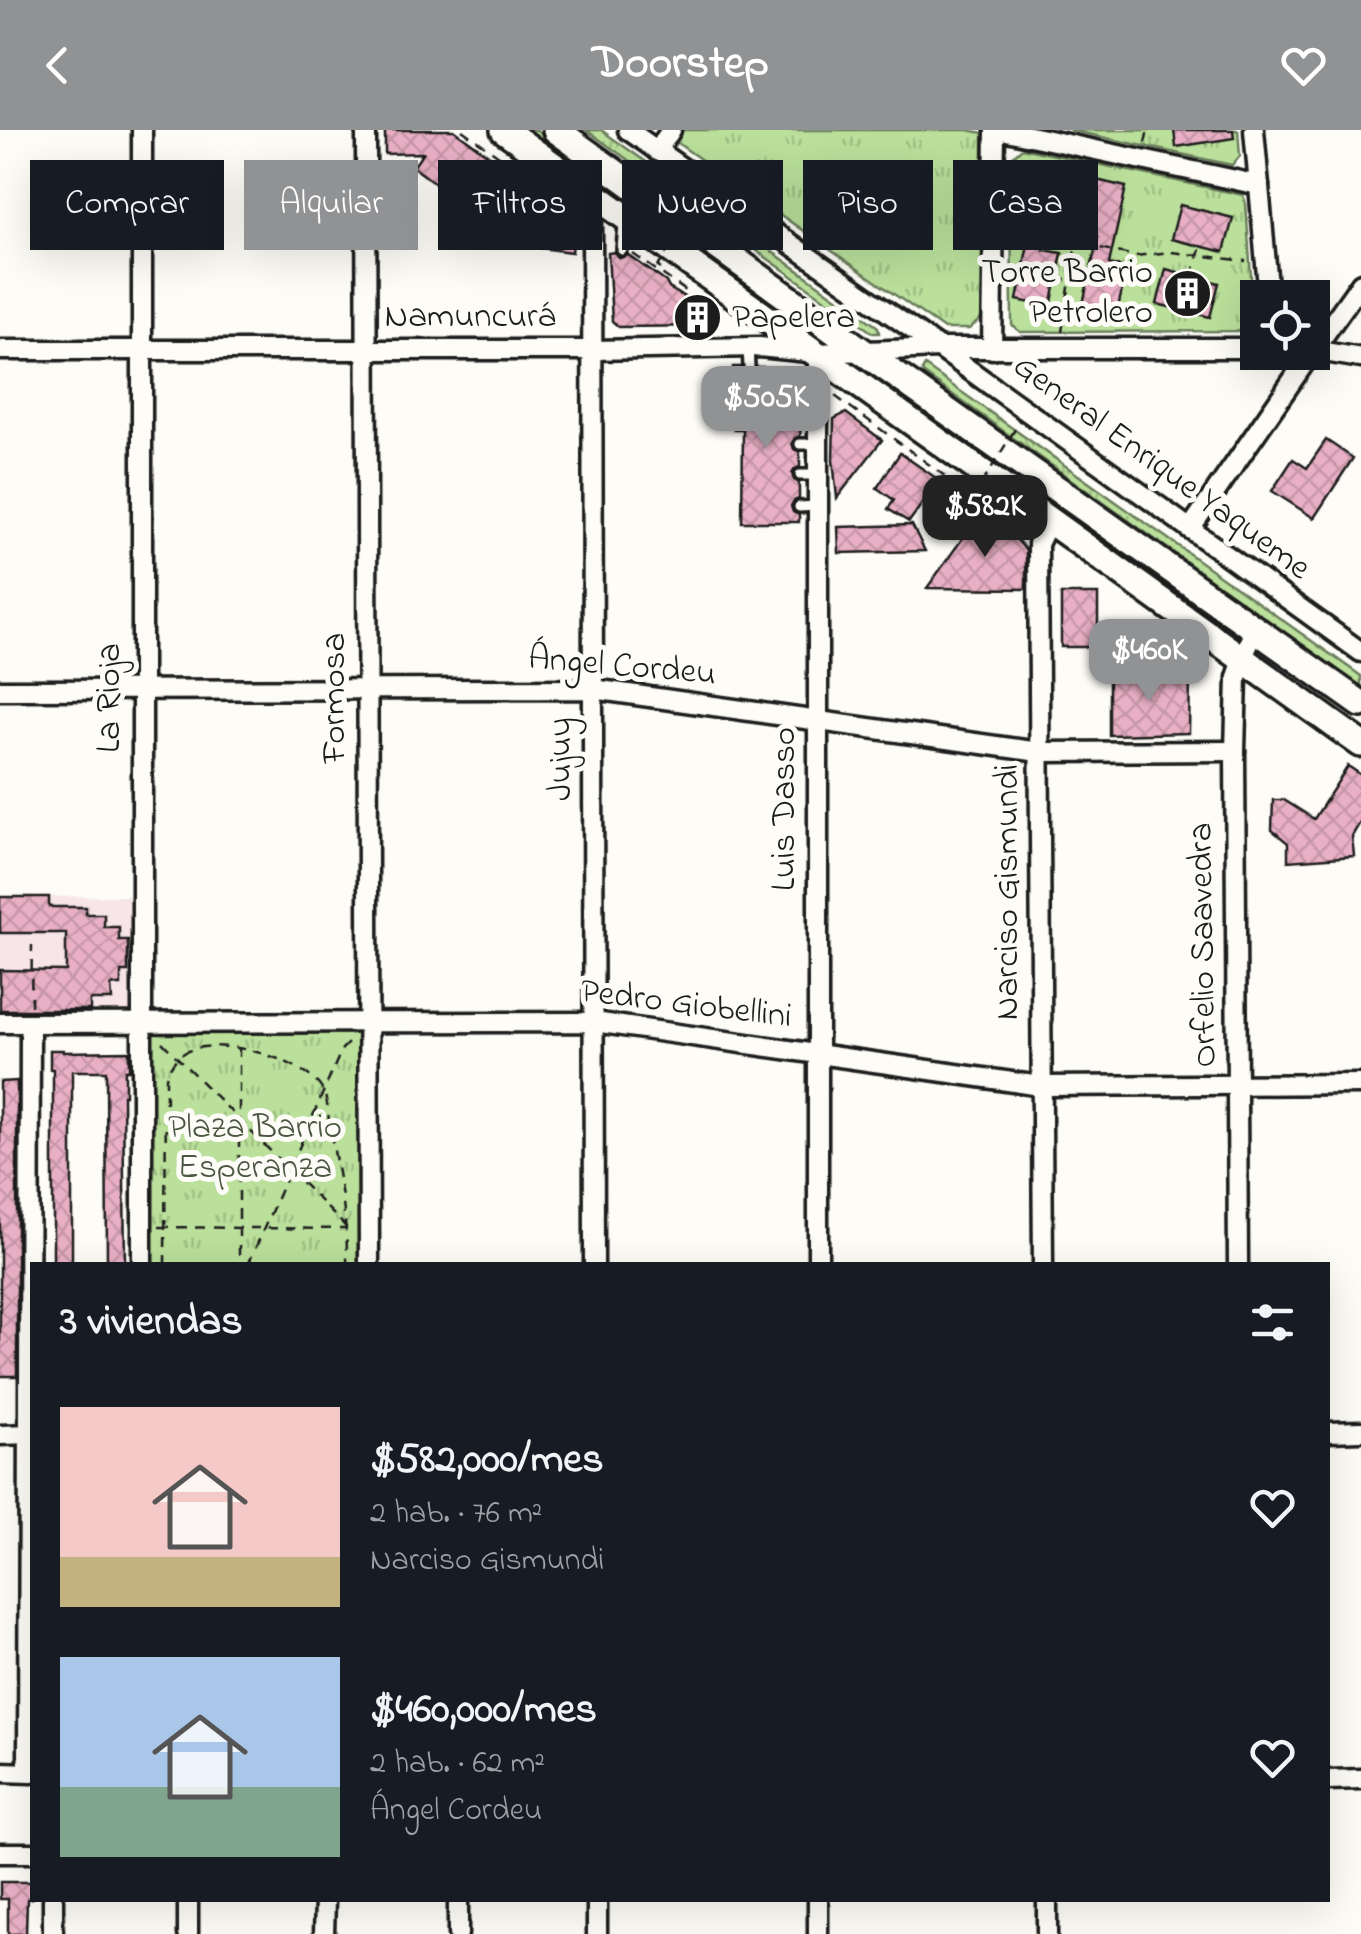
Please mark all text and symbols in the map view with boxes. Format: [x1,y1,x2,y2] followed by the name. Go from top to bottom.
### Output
[592,32,769,98] text: Doorstep
[30,38,85,93] icon: back
[1276,38,1331,93] icon: heart
[30,160,224,250] chip: Comprar
[244,160,418,250] chip: Alquilar
[438,160,602,250] chip: Filtros
[622,160,783,250] chip: Nuevo
[803,160,933,250] chip: Piso
[953,160,1098,250] chip: Casa
[981,248,1153,339] place label: Torre Barrio Petrolero
[1162,267,1214,319] building icon: Torre Barrio Petrolero
[1240,280,1330,370] map controls
[1240,280,1330,370] button: locate
[385,292,556,343] street label: Namuncurá
[671,292,723,344] building icon: Papelera
[732,293,855,344] place label: Papelera
[1001,342,1321,594] street label: General Enrique Yaqueme
[696,366,836,451] pin: $505K
[723,375,809,422] text: $505K
[915,475,1055,560] pin: $582K
[944,484,1026,531] text: $582K
[1079,619,1219,704] pin: $460K
[1111,628,1187,675] text: $460K
[310,633,361,764] street label: Formosa
[526,633,718,701] street label: Ángel Cordeu
[85,643,136,753] street label: La Rioja
[536,717,587,801] street label: Jujuy
[760,727,811,891] street label: Luis Dasso
[983,764,1034,1020] street label: Narciso Gismundi
[1176,822,1232,1068] street label: Orfelio Saavedra
[577,967,795,1043] street label: Pedro Giobellini
[168,1103,342,1194] park label: Plaza Barrio Esperanza
[60,1292,243,1353] text: 3 viviendas
[1245,1295,1300,1350] icon: filters
[370,1430,604,1491] text: $582,000/mes
[140,1447,260,1567] icon: home
[1245,1480,1300,1535] icon: heart
[370,1491,542,1538] text: 2 hab. · 76 m²
[370,1538,604,1585] text: Narciso Gismundi
[370,1680,597,1741] text: $460,000/mes
[140,1697,260,1817] icon: home
[1245,1730,1300,1785] icon: heart
[370,1741,545,1788] text: 2 hab. · 62 m²
[370,1788,542,1835] text: Ángel Cordeu

